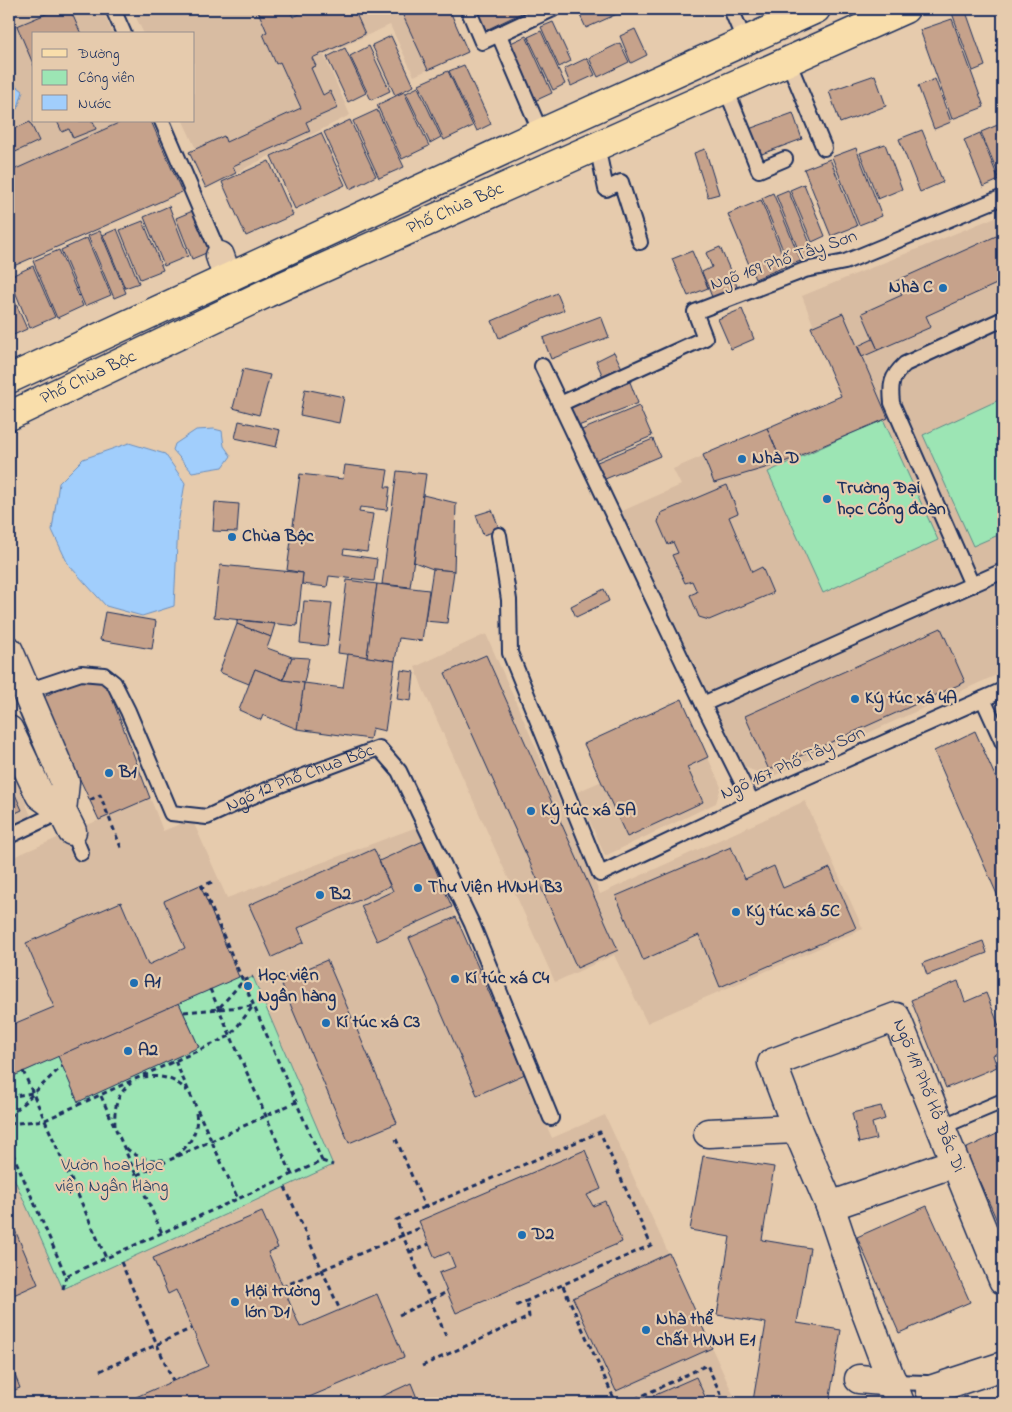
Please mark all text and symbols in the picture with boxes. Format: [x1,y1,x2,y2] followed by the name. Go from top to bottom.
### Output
[32,32,195,122] legend
[77,43,120,66] text: Đường
[78,67,135,90] text: Công viên
[78,93,111,115] text: Nước
[403,176,508,242] street label: Phố Chùa Bộc
[707,224,861,299] street label: Ngõ 169 Phố Tây Sơn
[889,275,933,301] place label: Nhà C
[937,282,949,294] marker: Nhà C
[36,344,141,412] street label: Phố Chùa Bộc
[752,446,800,472] place label: Nhà D
[736,453,748,465] marker: Nhà D
[837,476,946,524] place label: Trường Đại học Công đoàn
[821,493,833,505] marker: Trường Đại học Công đoàn
[242,524,315,550] place label: Chùa Bộc
[226,531,238,543] marker: Chùa Bộc
[865,686,957,713] place label: Ký túc xá 4A
[849,693,861,705] marker: Ký túc xá 4A
[717,720,870,808] street label: Ngõ 167 Phố Tây Sơn
[222,738,378,819] street label: Ngõ 12 Phố Chùa Bộc
[118,760,137,786] place label: B1
[103,767,115,779] marker: B1
[541,798,636,825] place label: Ký túc xá 5A
[525,805,537,817] marker: Ký túc xá 5A
[428,875,563,901] place label: Thư Viện HVNH B3
[329,882,351,908] place label: B2
[412,882,424,894] marker: Thư Viện HVNH B3
[314,889,326,901] marker: B2
[746,899,840,926] place label: Ký túc xá 5C
[730,906,742,918] marker: Ký túc xá 5C
[258,963,336,1011] place label: Học viện Ngân hàng
[465,966,550,992] place label: Kí túc xá C4
[144,970,161,996] place label: A1
[449,973,461,985] marker: Kí túc xá C4
[128,977,140,989] marker: A1
[242,980,254,992] marker: Học viện Ngân hàng
[336,1010,421,1036] place label: Kí túc xá C3
[885,1015,971,1177] street label: Ngõ 119 Phố Hồ Đắc Di
[320,1017,332,1029] marker: Kí túc xá C3
[138,1038,158,1064] place label: A2
[122,1045,134,1057] marker: A2
[56,1153,168,1201] park label: Vườn hoa Học viện Ngân Hàng
[531,1222,554,1248] place label: D2
[516,1229,528,1241] marker: D2
[245,1279,320,1326] place label: Hội trường lớn D1
[229,1296,241,1308] marker: Hội trường lớn D1
[656,1307,756,1354] place label: Nhà thể chất HVNH E1
[640,1324,652,1336] marker: Nhà thể chất HVNH E1

